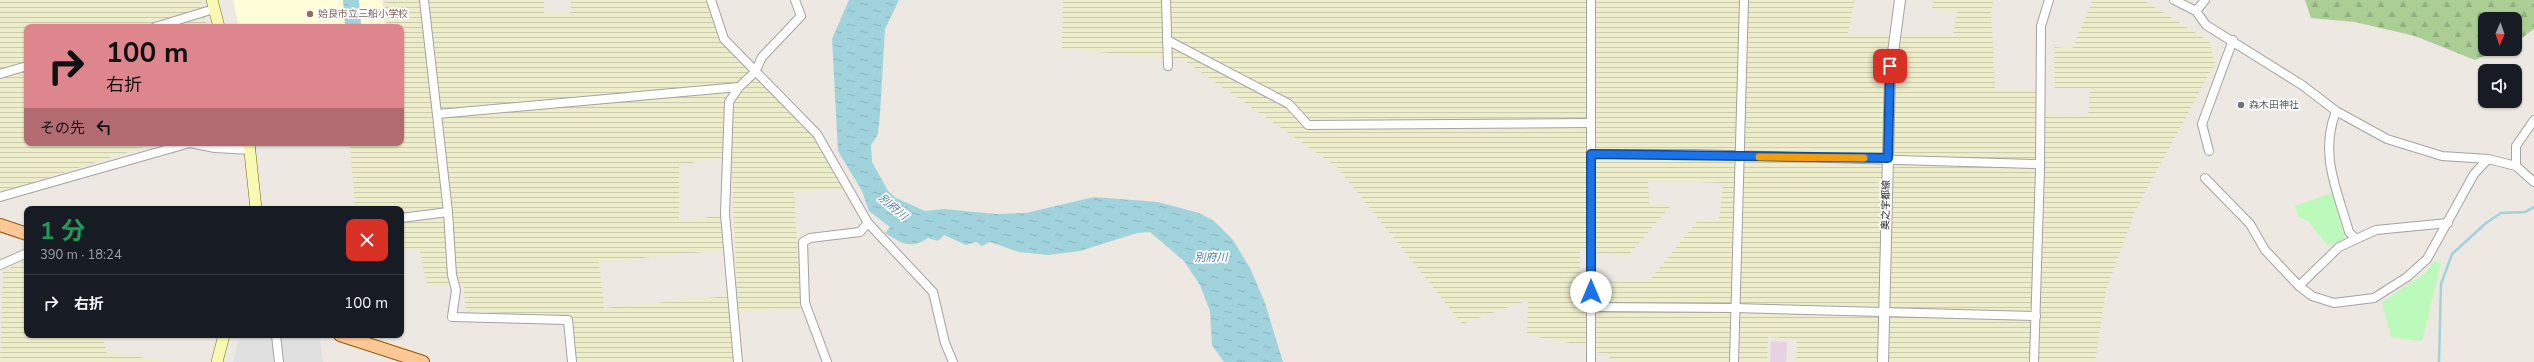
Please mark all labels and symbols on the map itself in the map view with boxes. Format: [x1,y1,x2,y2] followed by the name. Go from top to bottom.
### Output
[318,7,408,21] place label: 姶良市立三船小学校
[305,9,315,19] marker: 姶良市立三船小学校
[2478,12,2522,56] north arrow
[1873,49,1907,83] pin
[2249,98,2299,112] place label: 森木田神社
[2236,100,2246,110] marker: 森木田神社
[1879,180,1893,230] street label: 奥之宇都線
[876,191,911,224] water label: 別府川
[1195,250,1228,265] water label: 別府川
[1570,271,1612,313] position arrow

